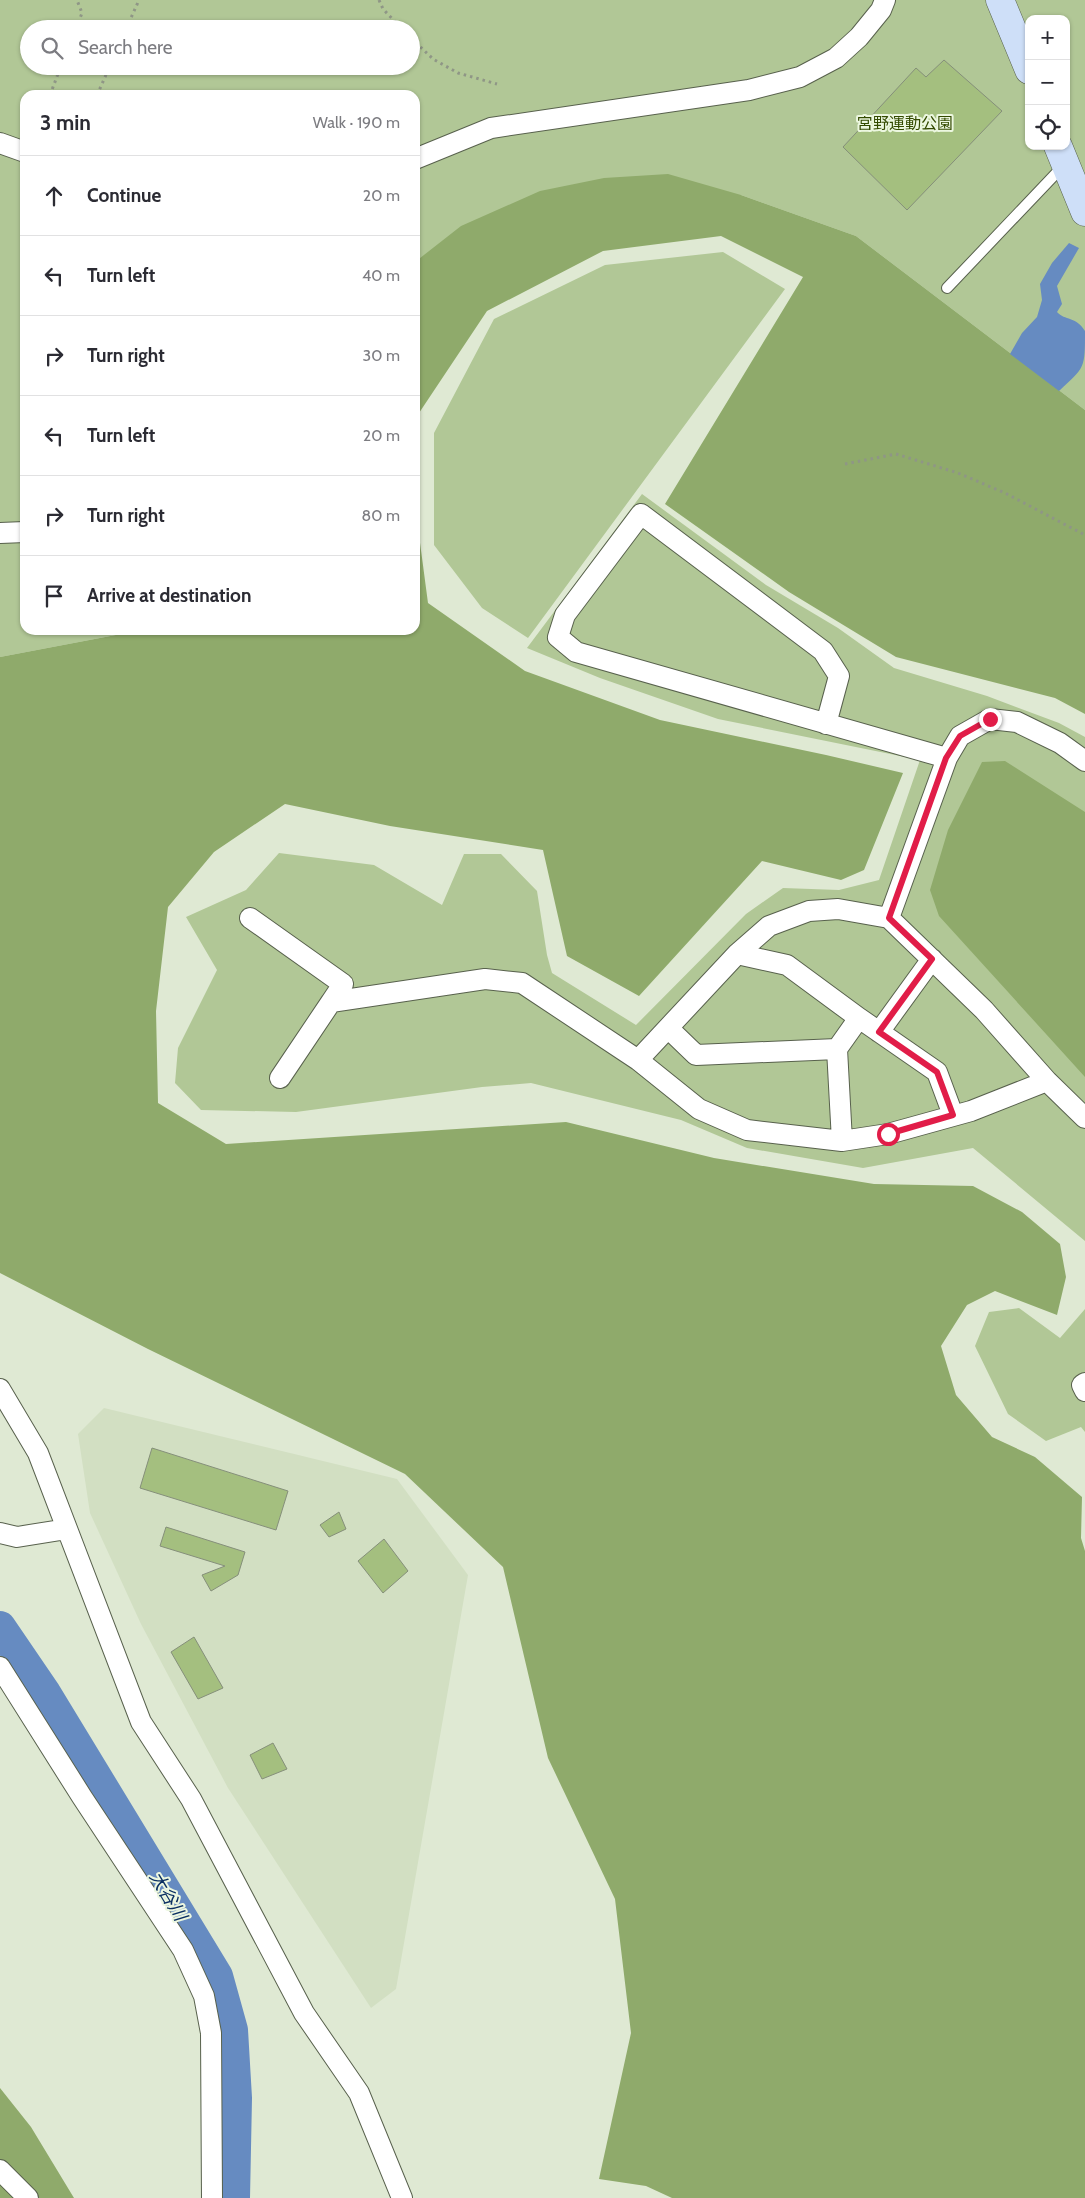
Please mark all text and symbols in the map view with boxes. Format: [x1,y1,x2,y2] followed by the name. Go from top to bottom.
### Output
[1025,15,1070,150] map controls
[1025,15,1070,60] button: +
[20,20,420,75] search box
[38,34,66,62] icon: search
[78,36,172,59] text: Search here
[1025,60,1070,105] button: −
[1025,105,1070,150] button: locate
[40,110,91,135] text: 3 min
[313,113,400,132] text: Walk · 190 m
[857,114,953,133] park label: 宮野運動公園
[40,182,68,210] icon: ahead
[87,184,161,207] text: Continue
[363,186,400,205] text: 20 m
[40,262,68,290] icon: left
[87,264,155,287] text: Turn left
[362,266,400,285] text: 40 m
[40,342,68,370] icon: right
[87,344,165,367] text: Turn right
[363,346,400,365] text: 30 m
[40,422,68,450] icon: left
[87,424,155,447] text: Turn left
[363,426,400,445] text: 20 m
[40,502,68,530] icon: right
[87,504,165,527] text: Turn right
[362,506,400,525] text: 80 m
[40,582,68,610] icon: arrive
[87,584,251,607] text: Arrive at destination
[979,708,1002,731] route end
[877,1123,900,1146] route start
[145,1867,192,1927] water label: 大谷川

